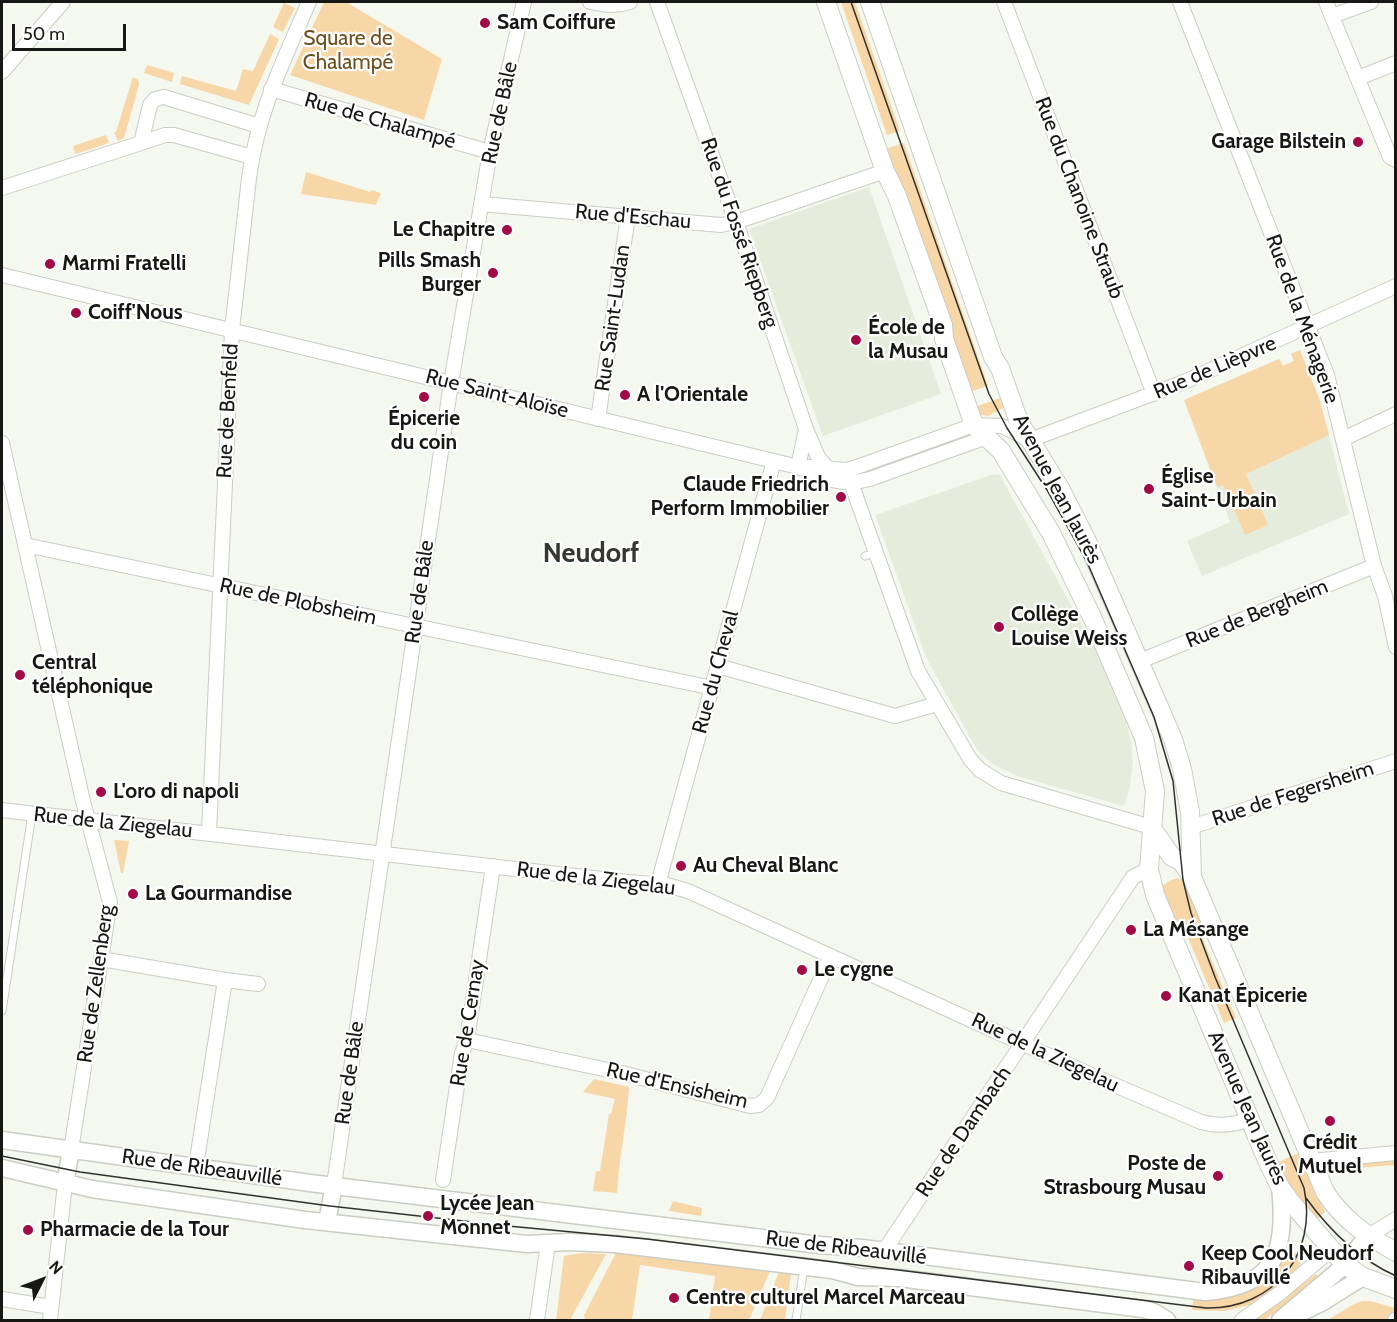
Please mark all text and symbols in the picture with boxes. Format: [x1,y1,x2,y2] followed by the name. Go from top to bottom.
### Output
[497,10,616,36] place label: Sam Coiffure
[15,12,129,50] scale bar
[478,16,492,30] marker: Sam Coiffure
[23,23,65,45] text: 50 m
[303,26,393,76] park label: Square de Chalampé
[477,59,523,167] street label: Rue de Bâle
[301,87,459,155] street label: Rue de Chalampé
[1029,94,1129,302] street label: Rue du Chanoine Straub
[1211,129,1346,155] place label: Garage Bilstein
[695,135,783,331] street label: Rue du Fossé Riepberg
[1351,135,1365,149] marker: Garage Bilstein
[574,199,692,235] street label: Rue d'Eschau
[392,217,495,243] place label: Le Chapitre
[500,223,514,237] marker: Le Chapitre
[1260,231,1344,407] street label: Rue de la Ménagerie
[590,243,636,393] street label: Rue Saint-Ludan
[378,248,481,298] place label: Pills Smash Burger
[62,251,186,277] place label: Marmi Fratelli
[43,257,57,271] marker: Marmi Fratelli
[486,266,500,280] marker: Pills Smash Burger
[88,300,183,326] place label: Coiff'Nous
[69,306,83,320] marker: Coiff'Nous
[868,315,948,365] place label: École de la Musau
[1150,331,1280,405] street label: Rue de Lièpvre
[849,333,863,347] marker: École de la Musau
[212,343,244,479] street label: Rue de Benfeld
[423,364,571,424] street label: Rue Saint-Aloïse
[637,382,748,408] place label: A l'Orientale
[618,388,632,402] marker: A l'Orientale
[417,390,431,404] marker: Épicerie du coin
[388,406,460,456] place label: Épicerie du coin
[1007,410,1107,568] street label: Avenue Jean Jaurès
[1161,464,1277,514] place label: Église Saint-Urbain
[651,472,829,522] place label: Claude Friedrich Perform Immobilier
[1142,482,1156,496] marker: Église Saint-Urbain
[834,490,848,504] marker: Claude Friedrich Perform Immobilier
[543,538,639,570] district label: Neudorf
[400,539,440,645] street label: Rue de Bâle
[217,573,379,631] street label: Rue de Plobsheim
[1182,574,1332,654] street label: Rue de Bergheim
[1011,602,1127,652] place label: Collège Louise Weiss
[687,608,745,736] street label: Rue du Cheval
[992,620,1006,634] marker: Collège Louise Weiss
[32,650,153,700] place label: Central téléphonique
[13,668,27,682] marker: Central téléphonique
[1209,756,1377,832] street label: Rue de Fegersheim
[113,779,239,805] place label: L'oro di napoli
[94,785,108,799] marker: L'oro di napoli
[32,802,194,844] street label: Rue de la Ziegelau
[693,853,838,879] place label: Au Cheval Blanc
[515,857,677,901] street label: Rue de la Ziegelau
[674,859,688,873] marker: Au Cheval Blanc
[145,881,292,907] place label: La Gourmandise
[126,887,140,901] marker: La Gourmandise
[72,903,120,1065] street label: Rue de Zellenberg
[1143,917,1249,943] place label: La Mésange
[1124,923,1138,937] marker: La Mésange
[814,957,894,983] place label: Le cygne
[446,958,490,1088] street label: Rue de Cernay
[795,963,809,977] marker: Le cygne
[1178,983,1307,1009] place label: Kanat Épicerie
[1159,989,1173,1003] marker: Kanat Épicerie
[967,1008,1123,1098] street label: Rue de la Ziegelau
[330,1020,370,1126] street label: Rue de Bâle
[1202,1027,1292,1189] street label: Avenue Jean Jaurès
[604,1058,750,1114] street label: Rue d'Ensisheim
[911,1062,1017,1202] street label: Rue de Dambach
[1323,1114,1337,1128] marker: Crédit Mutuel
[1298,1130,1362,1180] place label: Crédit Mutuel
[120,1144,284,1192] street label: Rue de Ribeauvillé
[1043,1151,1206,1201] place label: Poste de Strasbourg Musau
[1211,1169,1225,1183] marker: Poste de Strasbourg Musau
[440,1191,534,1241] place label: Lycée Jean Monnet
[421,1209,435,1223] marker: Lycée Jean Monnet
[40,1217,229,1243] place label: Pharmacie de la Tour
[21,1223,35,1237] marker: Pharmacie de la Tour
[764,1226,928,1270] street label: Rue de Ribeauvillé
[1201,1241,1374,1291] place label: Keep Cool Neudorf Ribauvillé
[12,1250,72,1310] north arrow
[45,1257,67,1278] text: N
[1182,1259,1196,1273] marker: Keep Cool Neudorf Ribauvillé
[686,1285,965,1311] place label: Centre culturel Marcel Marceau
[667,1291,681,1305] marker: Centre culturel Marcel Marceau

